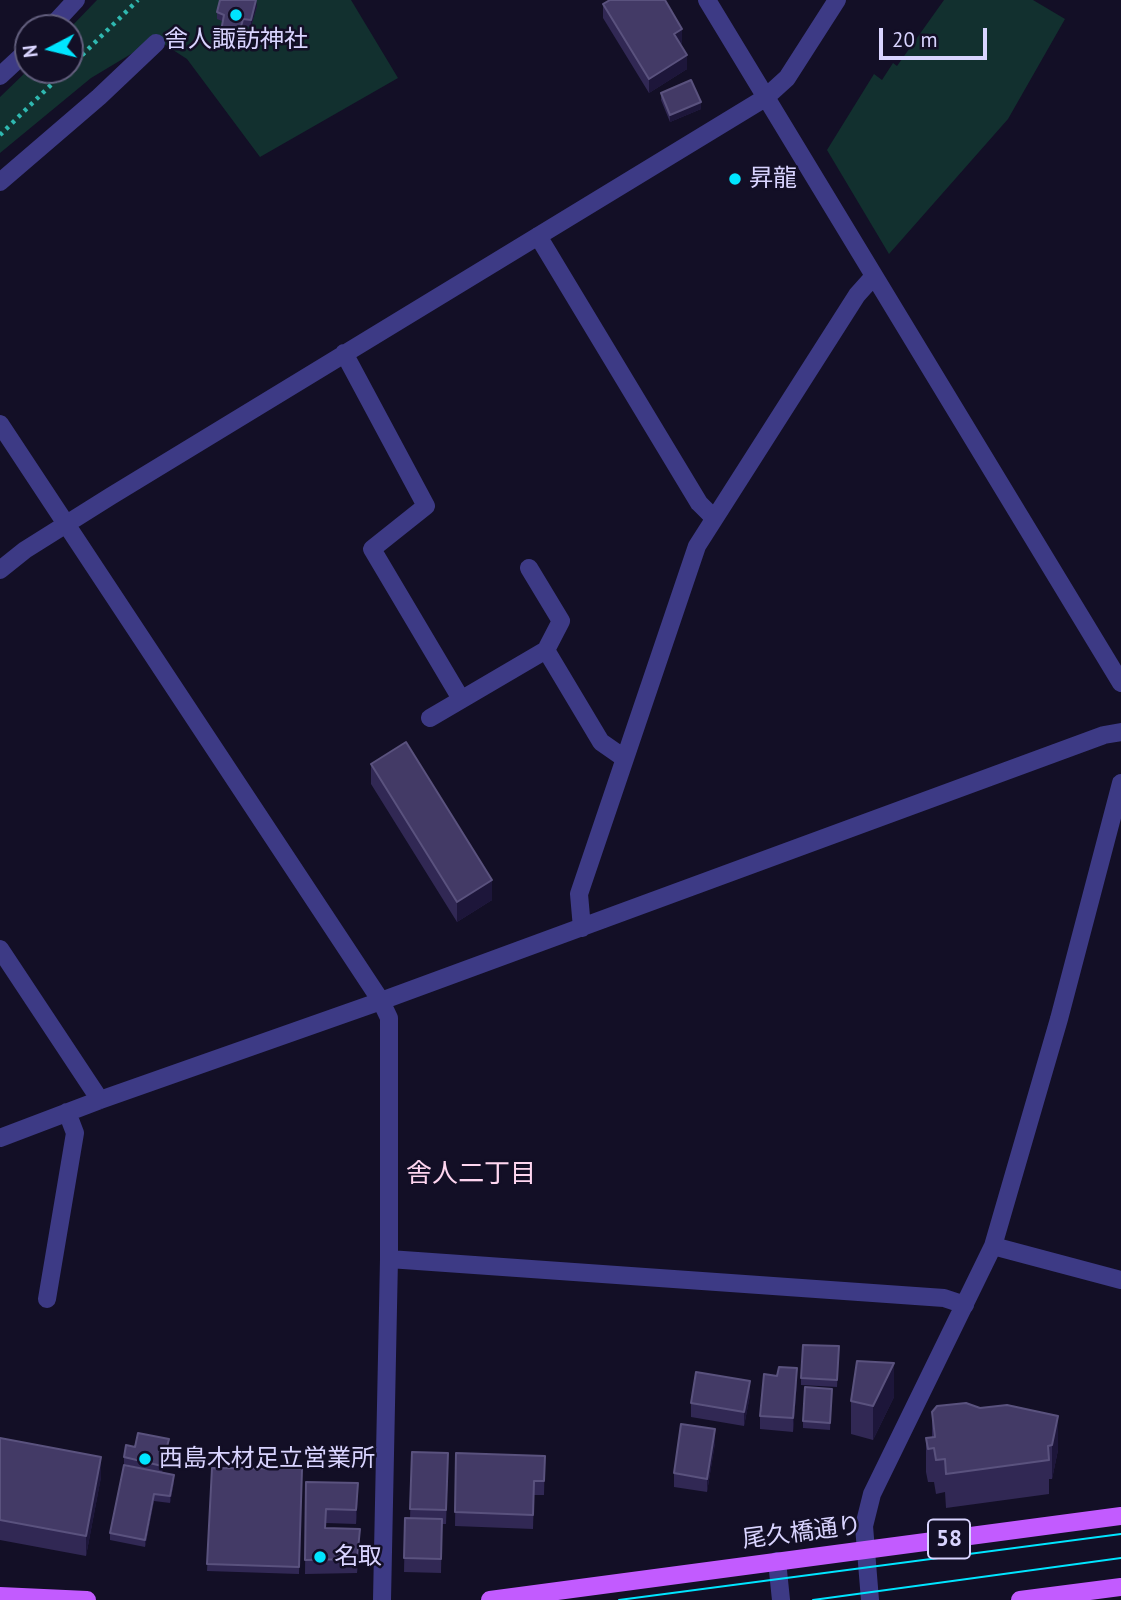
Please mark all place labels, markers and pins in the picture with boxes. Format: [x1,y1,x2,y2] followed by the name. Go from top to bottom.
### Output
[228,7,244,23] marker: 舎人諏訪神社
[164,26,308,54] place label: 舎人諏訪神社
[749,165,797,193] place label: 昇龍
[727,171,743,187] marker: 昇龍
[159,1445,375,1473] place label: 西島木材足立営業所
[137,1451,153,1467] marker: 西島木材足立営業所
[334,1543,382,1571] place label: 名取
[312,1549,328,1565] marker: 名取

